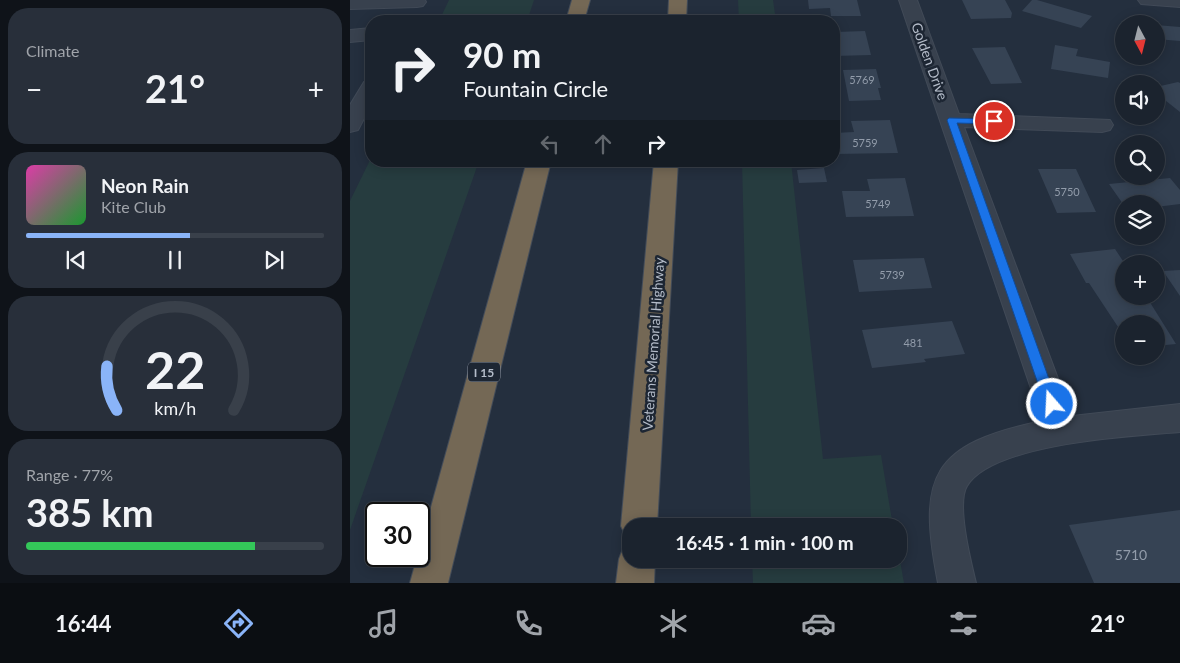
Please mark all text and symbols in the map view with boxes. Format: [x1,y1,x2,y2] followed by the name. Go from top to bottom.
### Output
[1115,15,1165,65] north arrow
[1115,15,1165,365] map controls
[908,20,952,102] street label: Golden Drive
[463,33,541,75] text: 90 m
[380,35,445,100] icon: right
[26,41,79,60] text: Climate
[145,65,205,111] text: 21°
[26,72,42,106] text: −
[308,72,324,106] text: +
[849,73,875,86] house number: 5769
[463,75,608,102] text: Fountain Circle
[1115,75,1165,125] button: sound
[973,100,1015,142] pin
[980,107,1008,135] icon: arrive
[536,130,564,158] icon: left
[589,130,617,158] icon: ahead
[642,130,670,158] icon: right
[1115,135,1165,185] button: search
[852,136,878,149] house number: 5759
[101,174,189,197] text: Neon Rain
[1054,185,1080,198] house number: 5750
[1115,195,1165,245] button: layers
[101,197,166,216] text: Kite Club
[865,197,891,210] house number: 5749
[62,246,90,274] icon: previous
[161,246,189,274] icon: pause
[260,246,288,274] icon: next
[1115,255,1165,305] button: +
[638,256,668,431] street label: Veterans Memorial Highway
[879,268,905,281] house number: 5739
[1115,315,1165,365] button: −
[903,336,923,349] house number: 481
[145,338,205,400] text: 22
[468,362,500,382] road number: I 15
[1025,377,1077,429] position arrow
[154,397,196,419] text: km/h
[26,465,113,484] text: Range · 77%
[26,489,154,535] text: 385 km
[365,502,430,567] speed limit sign: 30
[675,531,854,554] text: 16:45 · 1 min · 100 m
[1115,546,1147,563] house number: 5710
[221,606,256,641] icon: directions
[366,606,401,641] icon: music
[511,606,546,641] icon: phone
[656,606,691,641] icon: climate
[801,606,836,641] icon: car
[946,606,981,641] icon: filters
[55,610,112,637] text: 16:44
[1090,610,1125,637] text: 21°

